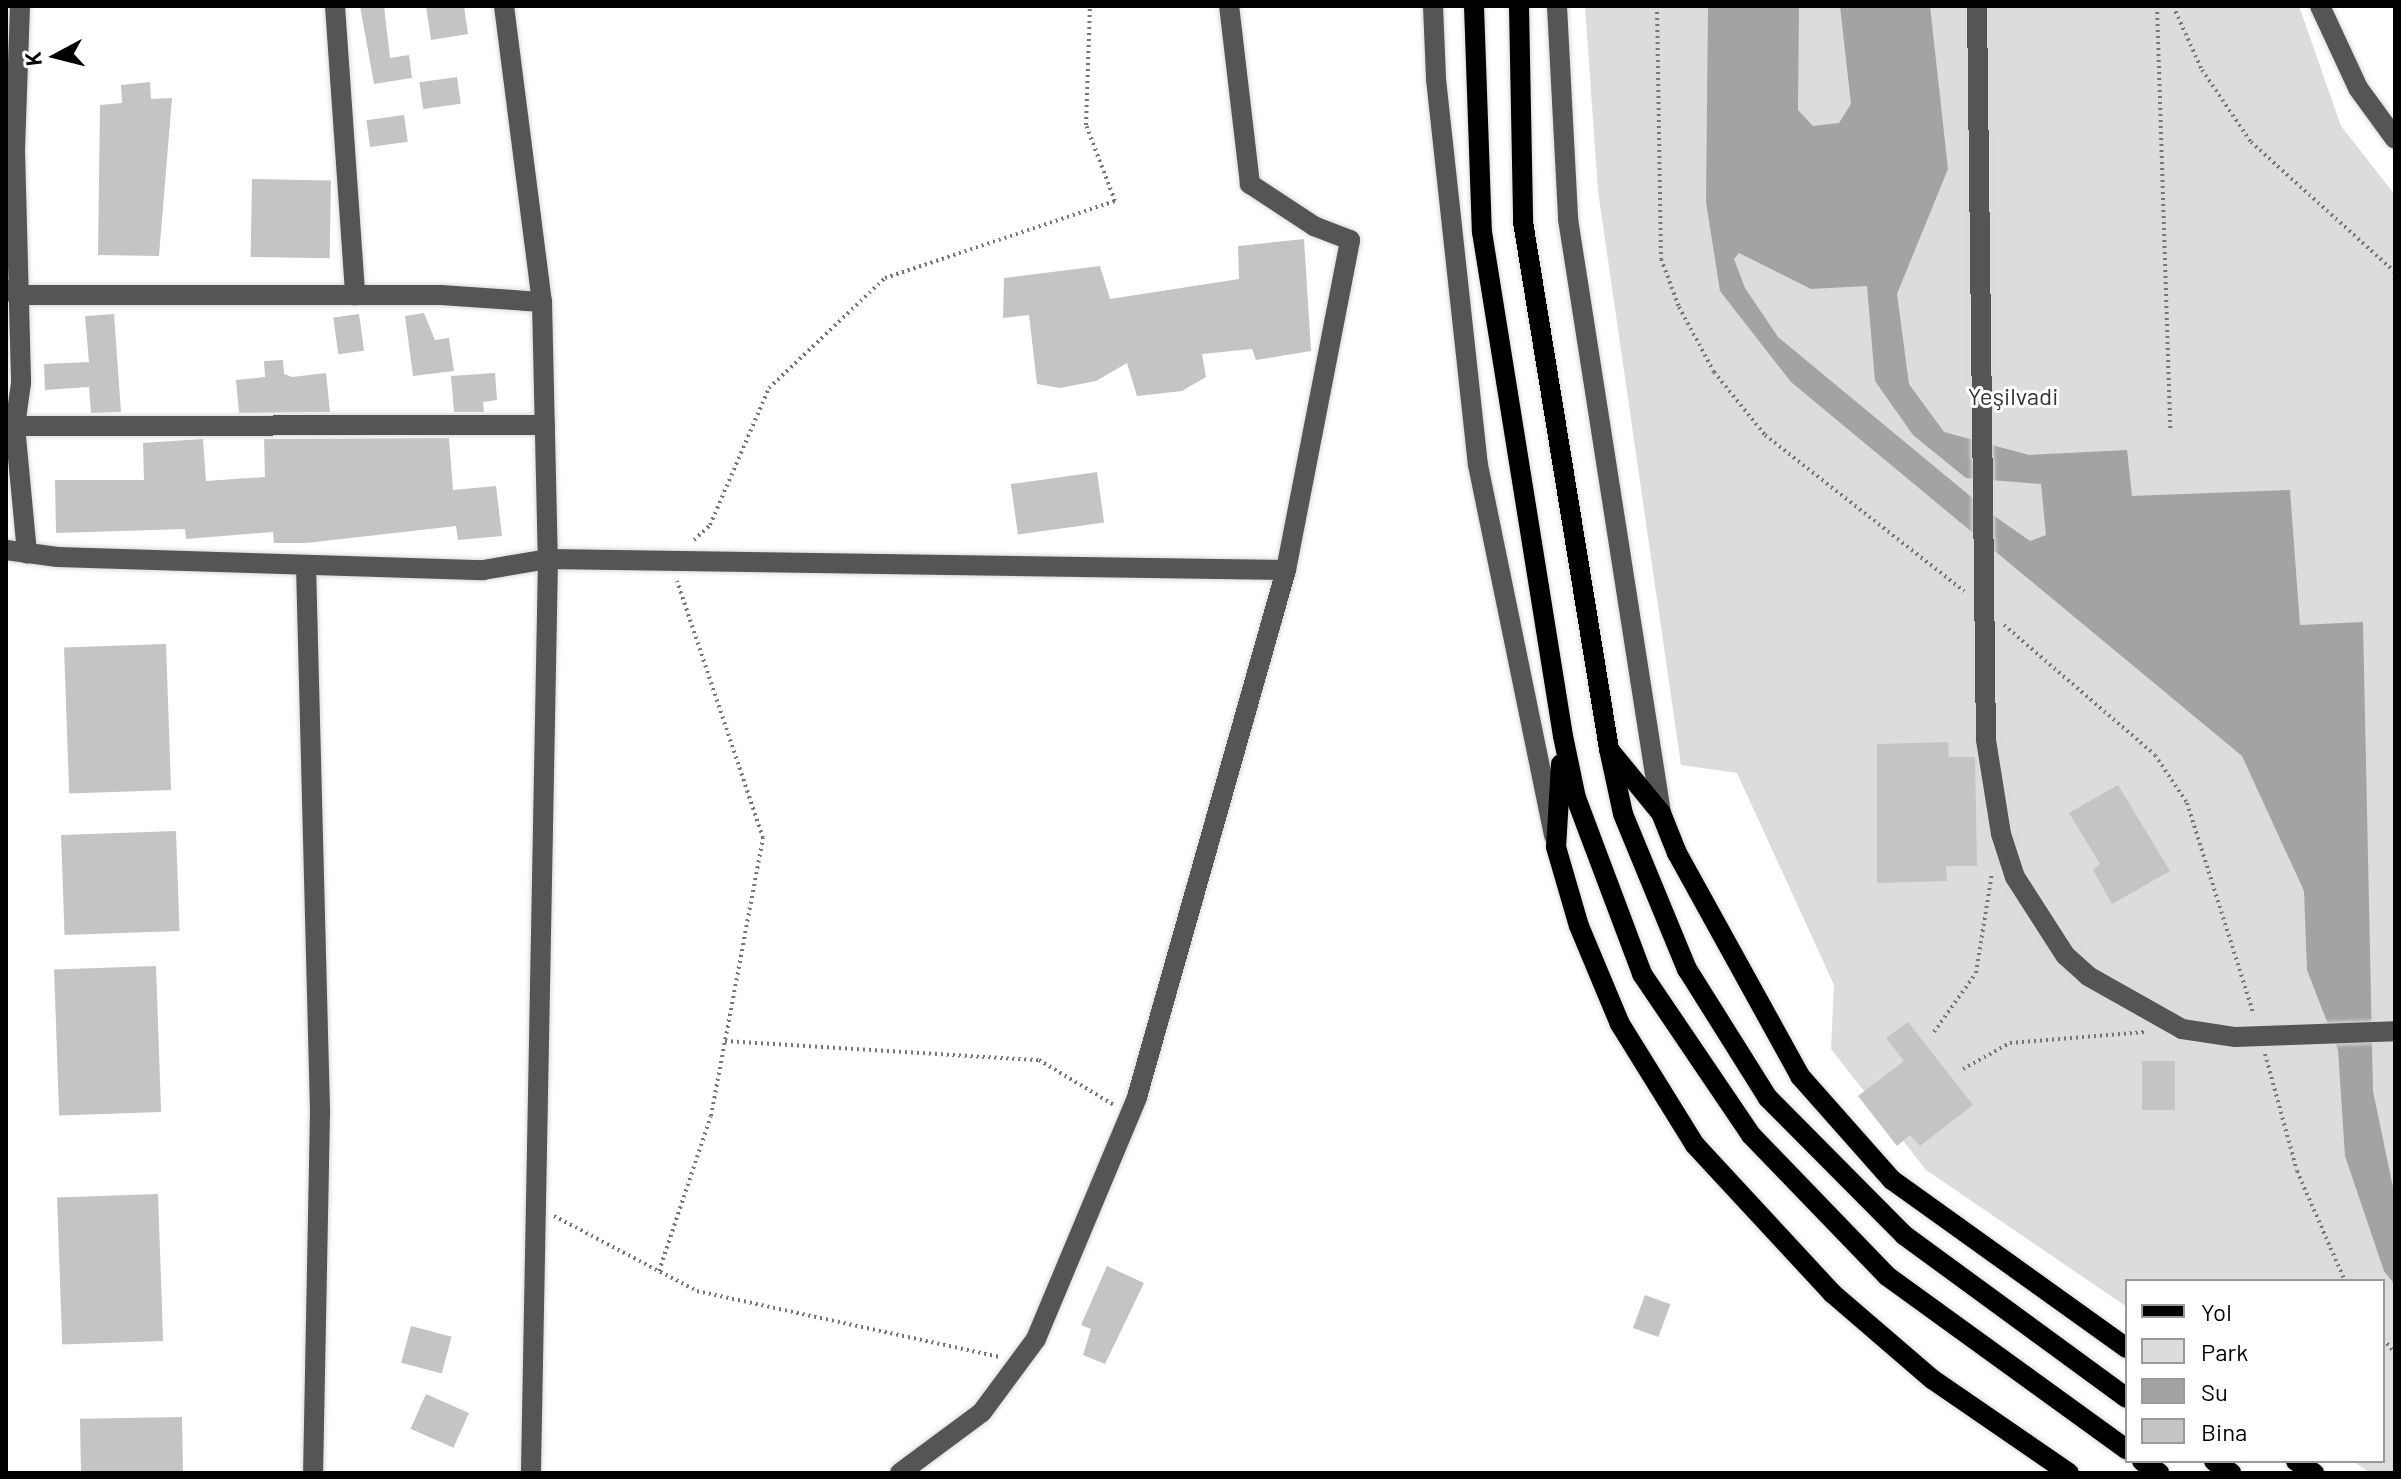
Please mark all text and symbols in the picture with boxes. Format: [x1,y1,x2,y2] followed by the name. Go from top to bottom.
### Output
[16,16,96,96] north arrow
[18,51,46,67] text: K
[1968,382,2058,410] park label: Yeşilvadi
[2125,1279,2385,1463] legend
[2201,1297,2232,1326] text: Yol
[2201,1337,2248,1366] text: Park
[2201,1377,2228,1406] text: Su
[2201,1417,2247,1446] text: Bina

